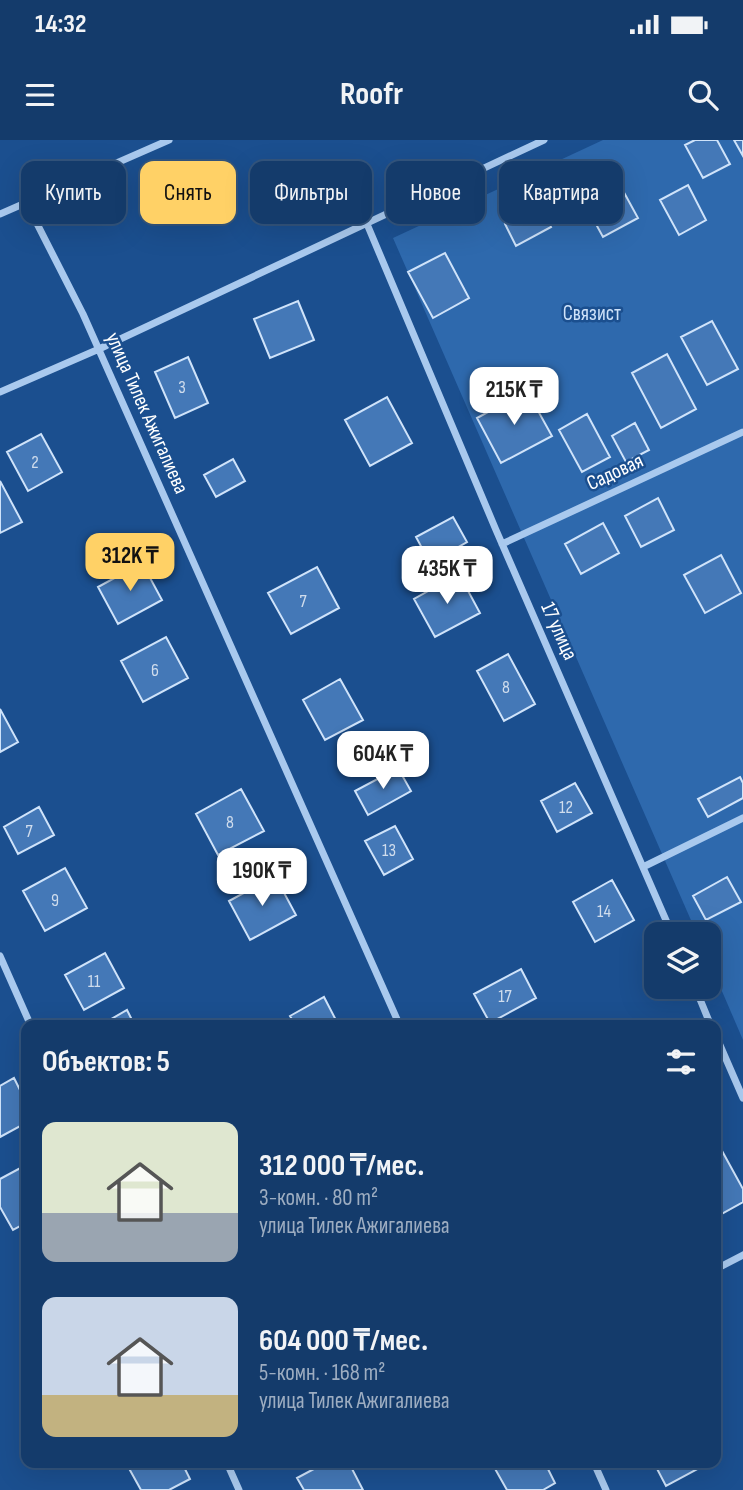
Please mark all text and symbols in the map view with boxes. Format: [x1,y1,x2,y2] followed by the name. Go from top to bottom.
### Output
[35,9,86,40] text: 14:32
[340,75,403,114] text: Roofr
[21,76,59,114] icon: menu
[684,76,722,114] icon: search
[21,161,126,224] chip: Купить
[140,161,236,224] chip: Снять
[250,161,372,224] chip: Фильтры
[386,161,485,224] chip: Новое
[499,161,623,224] chip: Квартира
[563,301,621,326] park label: Связист
[100,328,194,498] street label: улица Тилек Ажигалиева
[457,368,571,427] pin: 215K ₸
[486,376,542,404] text: 215K ₸
[178,377,186,398] house number: 3
[583,448,647,496] street label: Садовая
[31,452,39,473] house number: 2
[73,533,187,593] pin: 312K ₸
[101,542,159,570] text: 312K ₸
[390,546,504,606] pin: 435K ₸
[418,555,476,583] text: 435K ₸
[299,591,307,612] house number: 7
[535,598,583,664] street label: 17 улица
[151,660,159,681] house number: 6
[502,677,510,698] house number: 8
[326,732,440,791] pin: 604K ₸
[353,740,413,768] text: 604K ₸
[559,797,573,818] house number: 12
[226,812,234,833] house number: 8
[25,821,33,842] house number: 7
[382,840,396,861] house number: 13
[205,848,319,908] pin: 190K ₸
[233,857,291,885] text: 190K ₸
[51,890,59,911] house number: 9
[597,901,611,922] house number: 14
[644,922,721,999] map controls
[644,922,721,999] button: layers
[88,971,101,992] house number: 11
[498,986,513,1007] house number: 17
[662,1043,700,1081] icon: filters
[42,1044,170,1080] text: Объектов: 5
[259,1148,424,1184] text: 312 000 ₸/мес.
[98,1150,182,1234] icon: home
[259,1184,378,1212] text: 3-комн. · 80 m²
[259,1212,450,1240] text: улица Тилек Ажигалиева
[259,1323,428,1359] text: 604 000 ₸/мес.
[98,1325,182,1409] icon: home
[259,1359,386,1387] text: 5-комн. · 168 m²
[259,1387,450,1415] text: улица Тилек Ажигалиева

